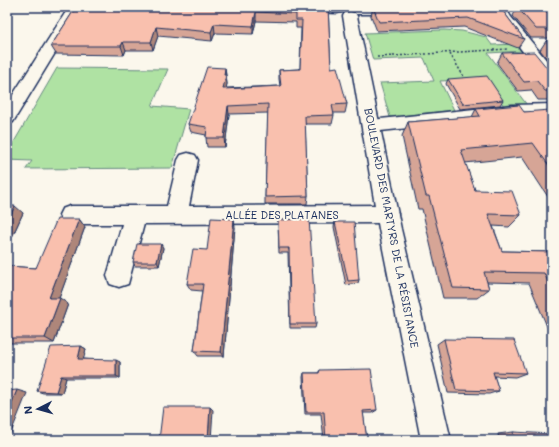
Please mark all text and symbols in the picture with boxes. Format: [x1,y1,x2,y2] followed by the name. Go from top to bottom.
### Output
[361,107,423,349] street label: BOULEVARD DES MARTYRS DE LA RÉSISTANCE
[225,207,339,222] street label: ALLÉE DES PLATANES
[18,389,58,429] north arrow
[20,405,35,415] text: N

